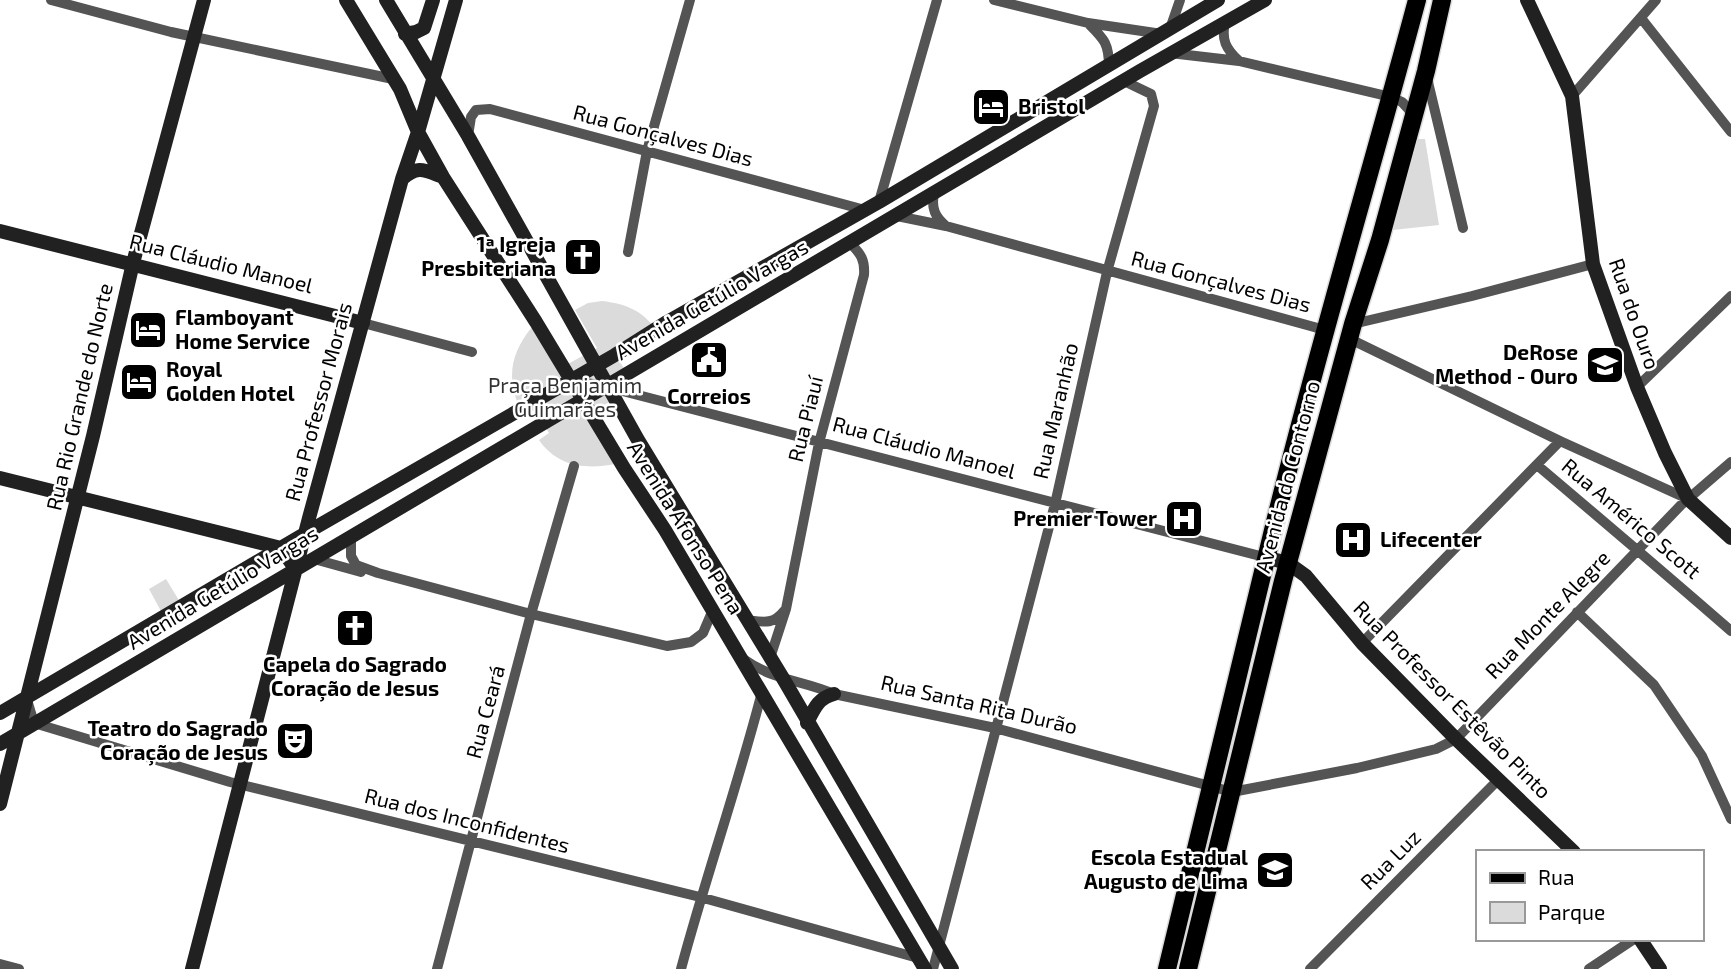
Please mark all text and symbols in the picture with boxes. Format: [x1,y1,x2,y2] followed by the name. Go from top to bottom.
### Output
[970,86,1012,128] hotel icon: Bristol
[1018,93,1085,118] place label: Bristol
[570,99,756,173] street label: Rua Gonçalves Dias
[127,228,316,298] street label: Rua Cláudio Manoel
[421,231,556,280] place label: 1ª Igreja Presbiteriana
[610,233,812,364] street label: Avenida Getúlio Vargas
[562,236,604,278] church icon: 1ª Igreja Presbiteriana
[1128,245,1314,319] street label: Rua Gonçalves Dias
[1605,255,1666,372] street label: Rua do Ouro
[40,281,117,513] street label: Rua Rio Grande do Norte
[279,299,356,504] street label: Rua Professor Morais
[175,304,310,353] place label: Flamboyant Home Service
[127,309,169,351] hotel icon: Flamboyant Home Service
[688,339,730,381] public building icon: Correios
[1435,339,1578,388] place label: DeRose Method - Ouro
[1027,340,1082,481] street label: Rua Maranhão
[1584,344,1626,386] school or university icon: DeRose Method - Ouro
[166,356,295,405] place label: Royal Golden Hotel
[118,361,160,403] hotel icon: Royal Golden Hotel
[488,372,642,421] park label: Praça Benjamim Guimarães
[782,372,827,464] street label: Rua Piauí
[1249,378,1324,575] street label: Avenida do Contorno
[667,383,751,408] place label: Correios
[830,410,1019,483] street label: Rua Cláudio Manoel
[623,436,750,618] street label: Avenida Afonso Pena
[1557,453,1706,583] street label: Rua Américo Scott
[1163,498,1205,540] hospital icon: Premier Tower
[1013,505,1157,530] place label: Premier Tower
[1332,519,1374,561] hospital icon: Lifecenter
[122,520,322,654] street label: Avenida Getúlio Vargas
[1380,526,1482,551] place label: Lifecenter
[1479,545,1615,683] street label: Rua Monte Alegre
[1349,595,1557,803] street label: Rua Professor Estêvão Pinto
[334,607,376,649] church icon: Capela do Sagrado Coração de Jesus
[263,651,447,702] place label: Capela do Sagrado Coração de Jesus
[460,662,509,761] street label: Rua Ceará
[879,669,1080,738] street label: Rua Santa Rita Durão
[88,715,268,766] place label: Teatro do Sagrado Coração de Jesus
[274,720,316,762] theatre icon: Teatro do Sagrado Coração de Jesus
[362,782,573,857] street label: Rua dos Inconfidentes
[1355,824,1425,894] street label: Rua Luz
[1084,844,1248,893] place label: Escola Estadual Augusto de Lima
[1254,849,1296,891] school or university icon: Escola Estadual Augusto de Lima
[1476,850,1703,941] legend
[1538,864,1574,889] text: Rua
[1538,899,1605,924] text: Parque

